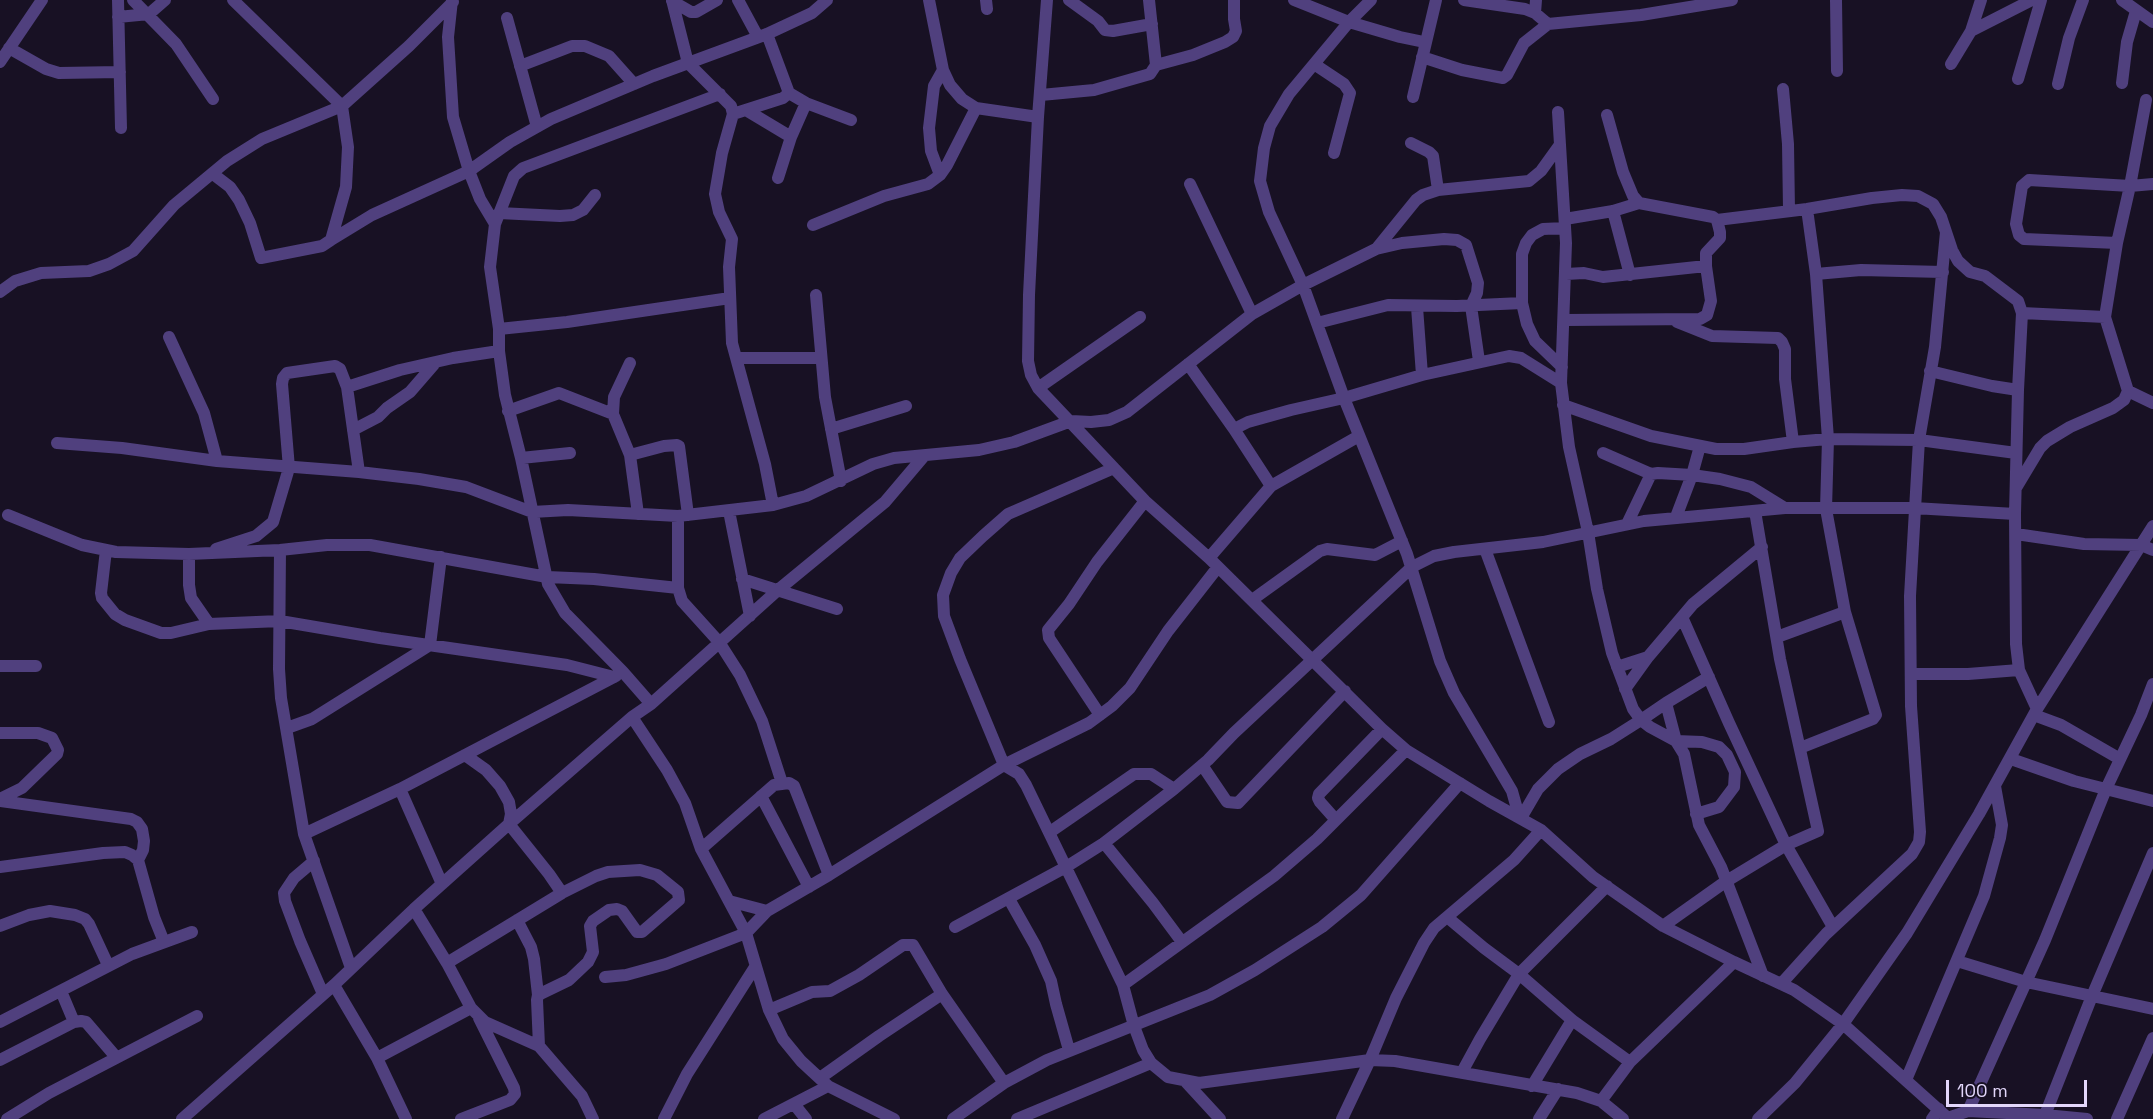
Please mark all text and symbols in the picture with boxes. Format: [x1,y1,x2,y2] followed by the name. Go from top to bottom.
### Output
[1949,1068,2090,1106] scale bar
[1957,1079,2008,1102] text: 100 m

